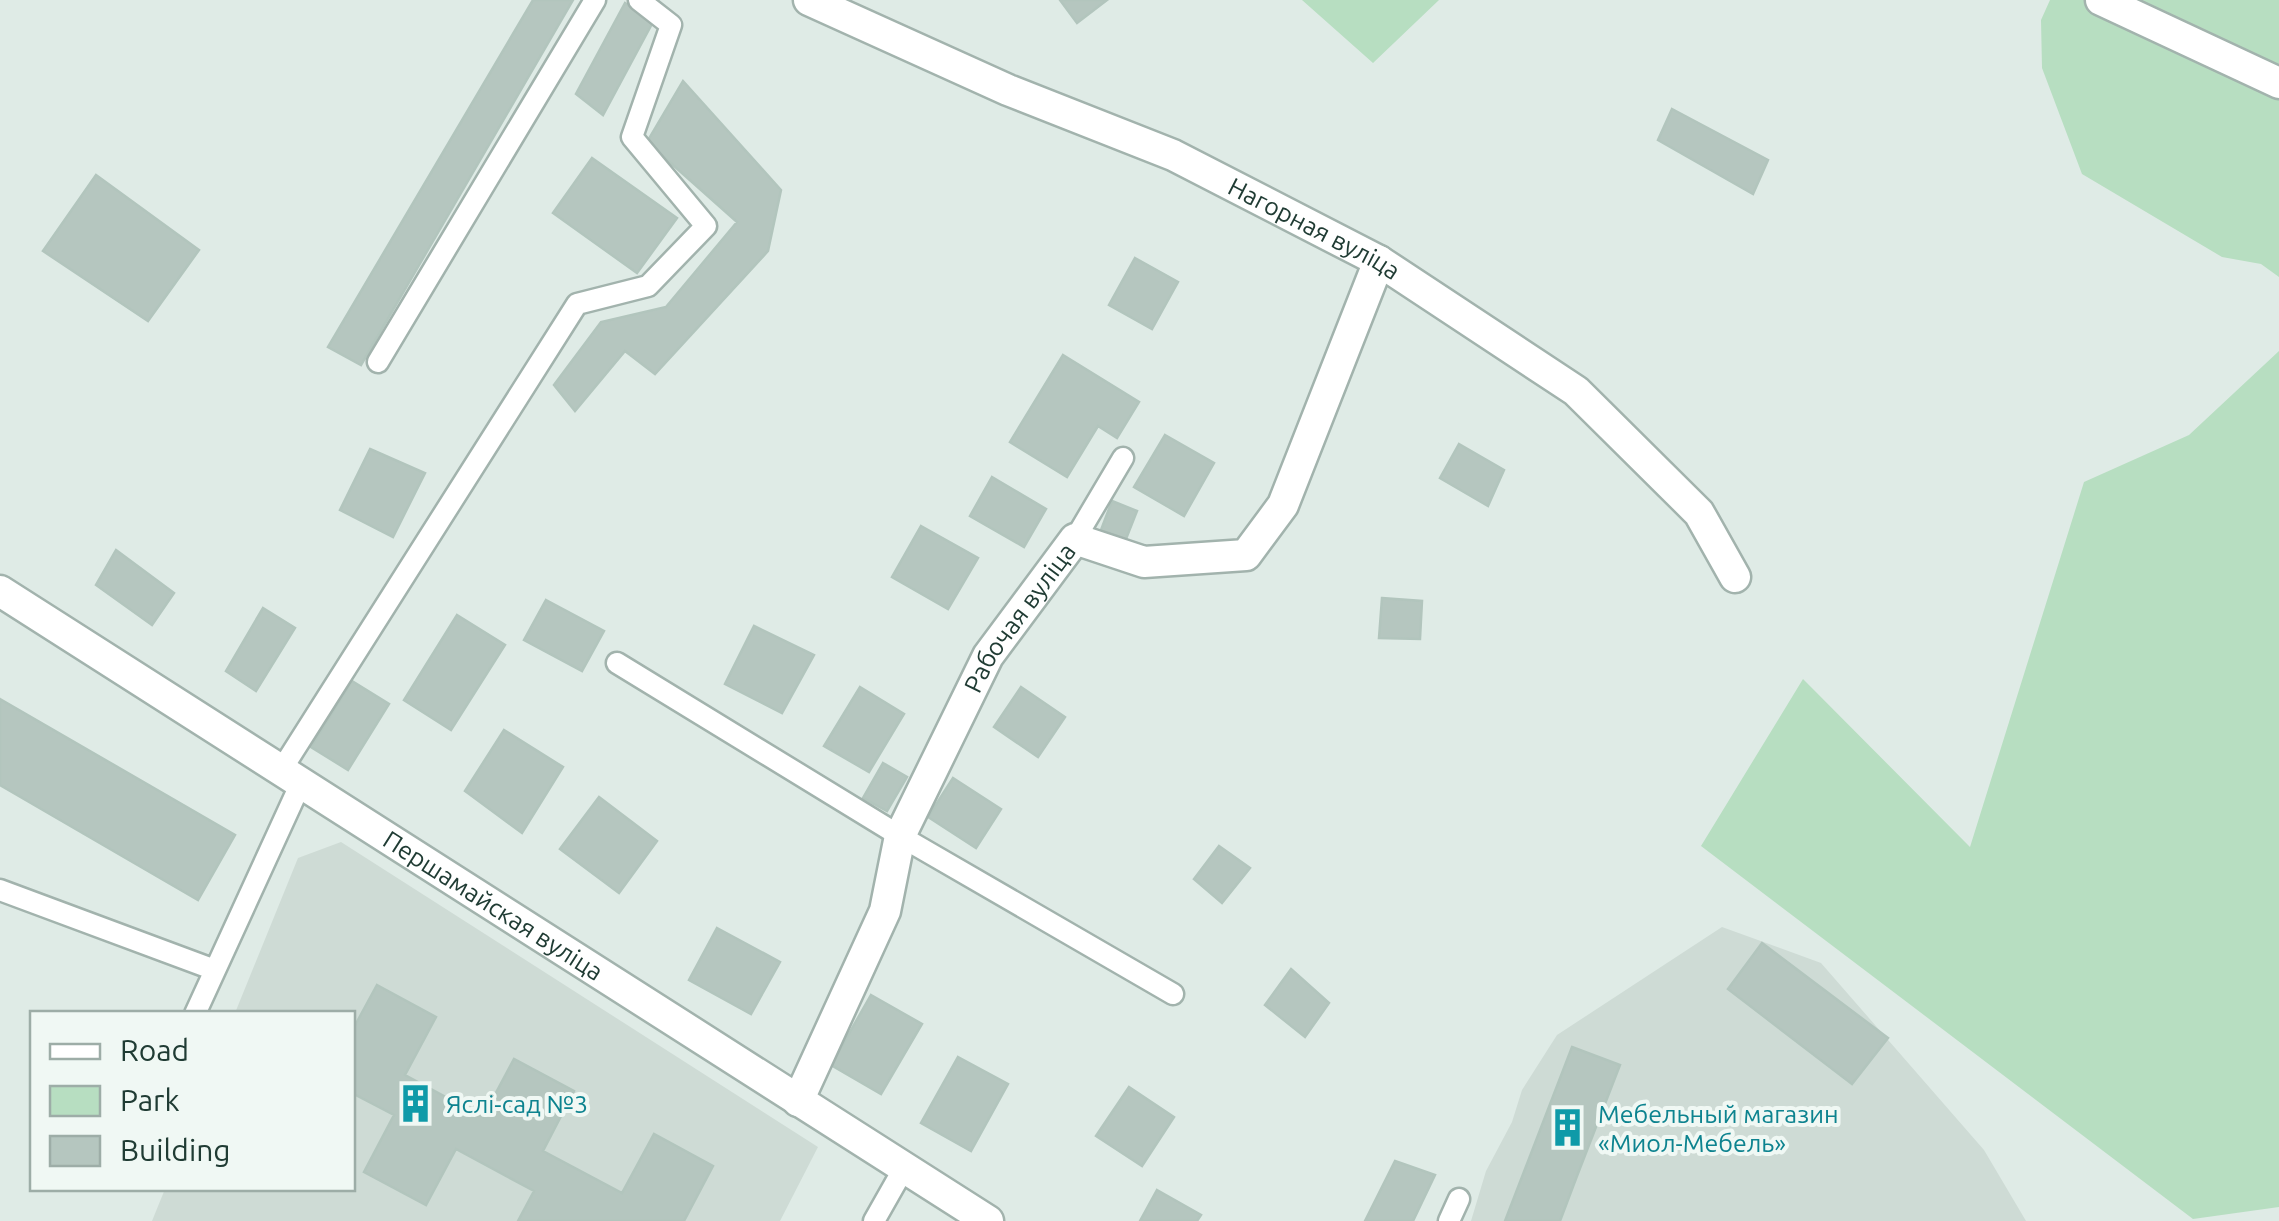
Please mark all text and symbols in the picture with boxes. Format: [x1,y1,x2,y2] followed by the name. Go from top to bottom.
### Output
[1224,172,1406,285] street label: Нагорная вуліца
[958,538,1081,697] street label: Рабочая вуліца
[378,825,608,986] street label: Першамайская вуліца
[30,1011,355,1191] legend
[120,1033,189,1067] text: Road
[120,1083,180,1117] text: Park
[395,1083,437,1125] building icon: Яслі-сад №3
[446,1090,588,1118] place label: Яслі-сад №3
[1598,1100,1839,1157] place label: Мебельный магазин «Миол-Мебель»
[1547,1107,1589,1149] building icon: Мебельный магазин «Миол-Мебель»
[120,1133,231,1167] text: Building

